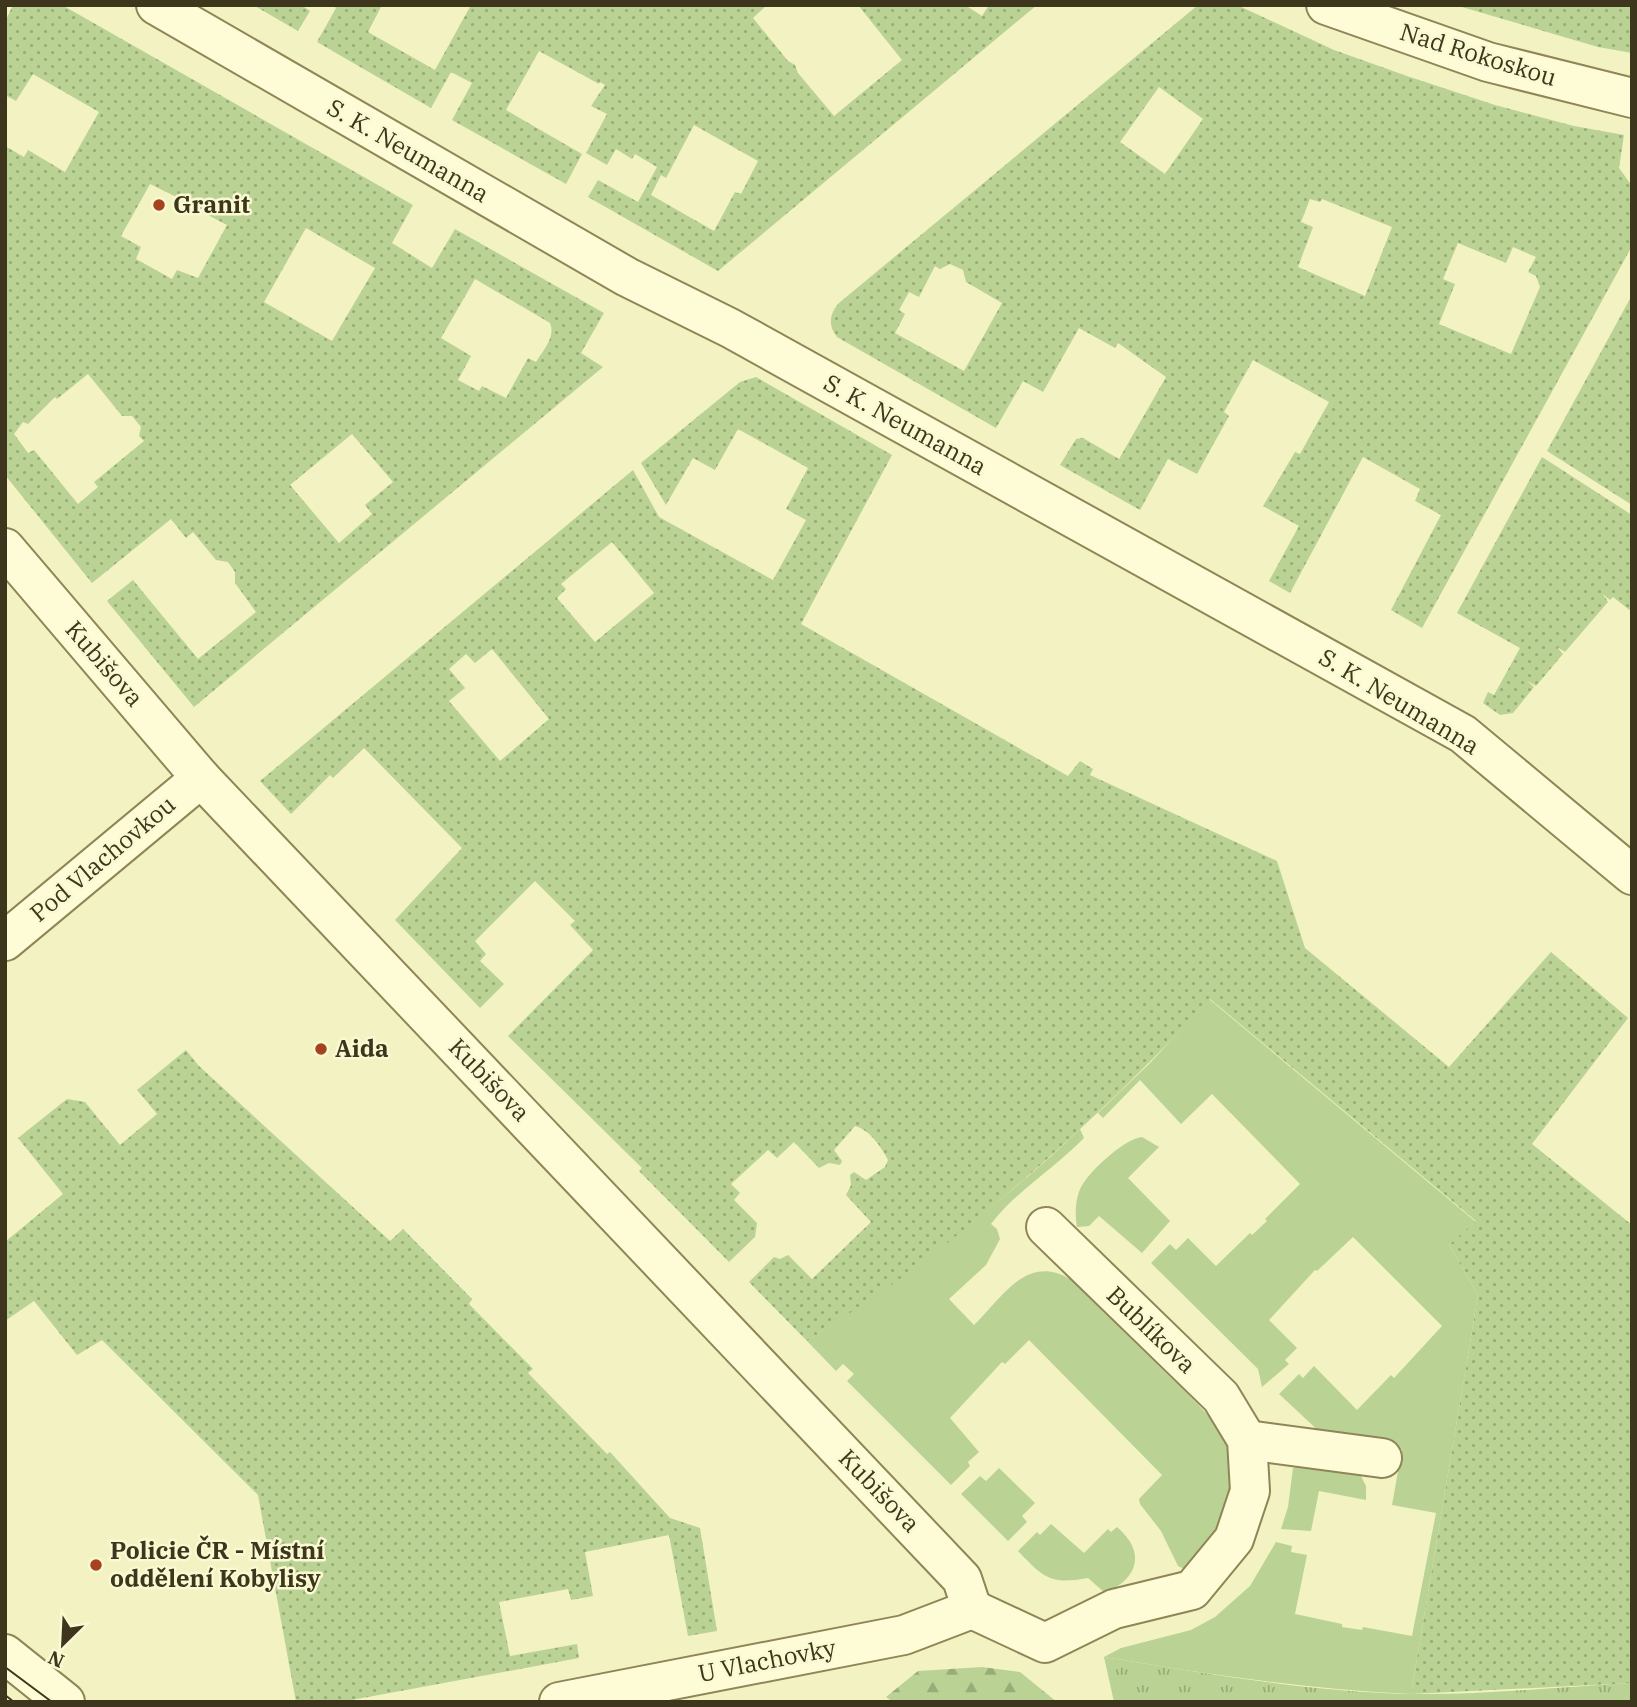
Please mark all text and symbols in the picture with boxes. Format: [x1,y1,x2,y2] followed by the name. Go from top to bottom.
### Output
[1396,15,1561,93] street label: Nad Rokoskou
[322,91,495,209] street label: S. K. Neumanna
[173,188,250,220] place label: Granit
[151,197,167,213] marker: Granit
[818,366,993,482] street label: S. K. Neumanna
[59,614,151,713] street label: Kubišova
[1313,641,1486,762] street label: S. K. Neumanna
[23,788,182,928] street label: Pod Vlachovkou
[442,1031,537,1128] street label: Kubišova
[335,1032,389,1064] place label: Aida
[313,1041,329,1057] marker: Aida
[1100,1279,1203,1380] street label: Bublíkova
[832,1442,927,1539] street label: Kubišova
[110,1534,324,1594] place label: Policie ČR - Místní oddělení Kobylisy
[88,1557,104,1573] marker: Policie ČR - Místní oddělení Kobylisy
[28,1609,98,1679] north arrow
[695,1631,839,1689] street label: U Vlachovky
[44,1646,68,1674] text: N

